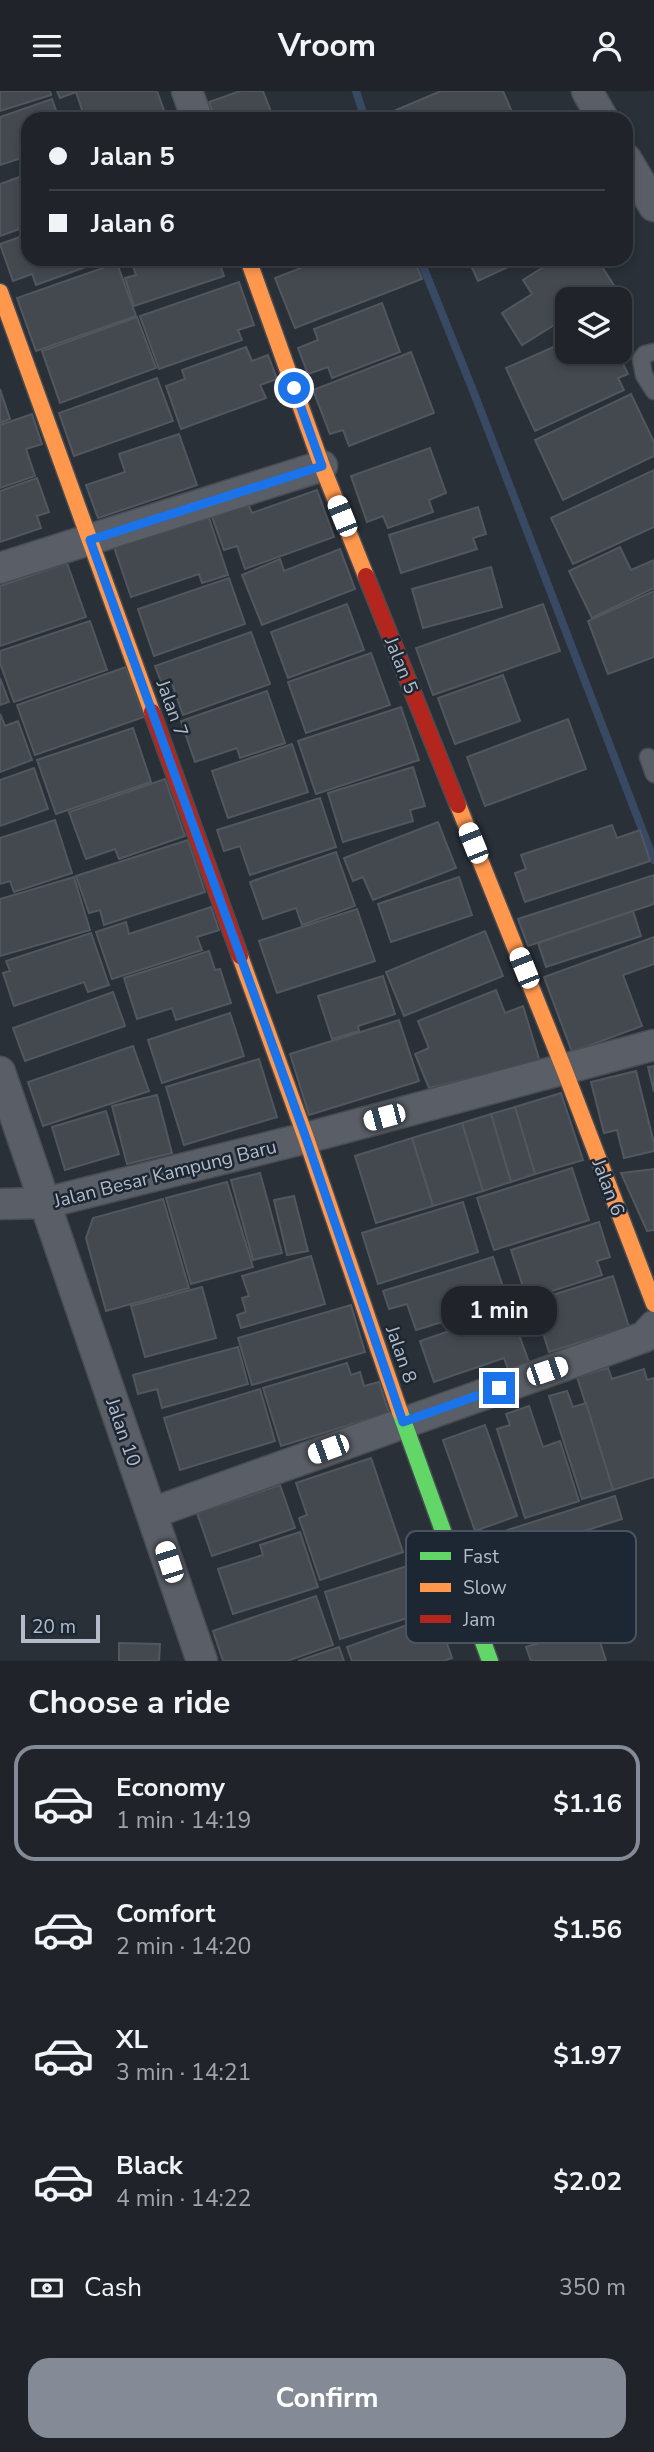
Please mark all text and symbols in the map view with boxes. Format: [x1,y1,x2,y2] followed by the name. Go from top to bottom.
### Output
[278,24,376,67] text: Vroom
[28,27,66,65] icon: menu
[588,27,626,65] icon: person
[91,139,175,174] text: Jalan 5
[91,206,175,241] text: Jalan 6
[555,287,632,364] map controls
[555,287,632,364] button: layers
[278,372,310,404] route start
[325,493,360,539] car
[378,632,424,698] street label: Jalan 5
[149,675,194,741] street label: Jalan 7
[456,820,491,866] car
[507,945,542,991] car
[361,1101,408,1133] car
[50,1134,279,1214] street label: Jalan Besar Kampung Baru
[585,1154,631,1220] street label: Jalan 6
[441,1287,557,1335] callout: 1 min
[469,1295,529,1326] text: 1 min
[379,1321,423,1386] street label: Jalan 8
[524,1354,571,1388] car
[483,1372,515,1404] route end
[99,1394,147,1470] street label: Jalan 10
[305,1432,352,1466] car
[406,1531,636,1643] legend
[153,1539,186,1585] car
[463,1544,499,1570] text: Fast
[463,1575,507,1601] text: Slow
[462,1607,496,1633] text: Jam
[21,1612,100,1644] scale bar
[32,1614,76,1640] text: 20 m
[28,1681,230,1724] text: Choose a ride
[116,1770,225,1805] text: Economy
[32,1772,95,1835] icon: car
[553,1786,622,1821] text: $1.16
[116,1805,251,1836] text: 1 min · 14:19
[116,1896,216,1931] text: Comfort
[32,1898,95,1961] icon: car
[553,1912,622,1947] text: $1.56
[116,1931,251,1962] text: 2 min · 14:20
[116,2022,148,2057] text: XL
[32,2024,95,2087] icon: car
[553,2038,622,2073] text: $1.97
[116,2057,251,2088] text: 3 min · 14:21
[116,2148,183,2183] text: Black
[32,2150,95,2213] icon: car
[553,2164,622,2199] text: $2.02
[116,2183,251,2214] text: 4 min · 14:22
[28,2269,66,2307] icon: cash
[84,2270,142,2305] text: Cash
[559,2272,626,2303] text: 350 m
[28,2358,626,2438] button: Confirm

